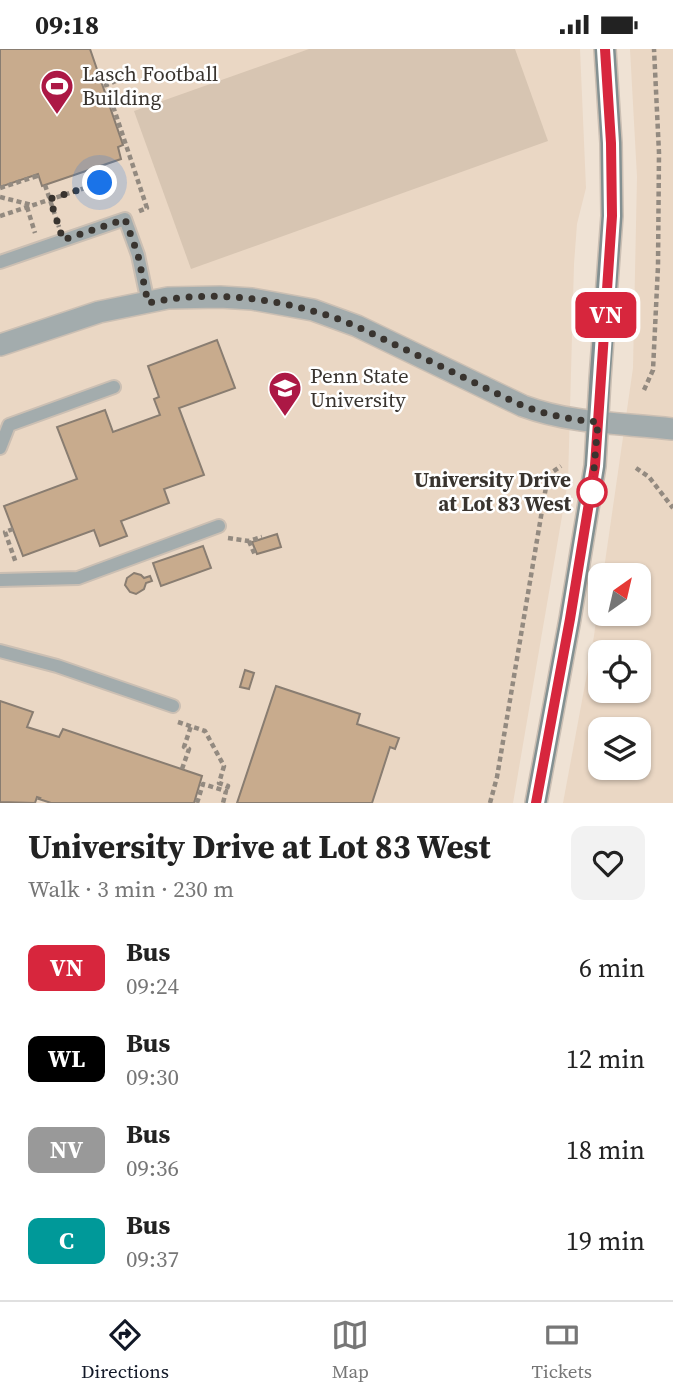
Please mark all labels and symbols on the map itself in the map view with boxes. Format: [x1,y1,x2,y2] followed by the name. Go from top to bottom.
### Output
[82,59,218,112] place label: Lasch Football Building
[38,67,76,116] sports icon: Lasch Football Building
[82,165,117,200] your location
[574,292,638,338] line badge: VN
[310,361,409,414] place label: Penn State University
[266,369,304,418] school or university icon: Penn State University
[414,465,571,518] place label: University Drive at Lot 83 West
[577,477,607,507] marker: University Drive at Lot 83 West
[588,563,651,627] north arrow

